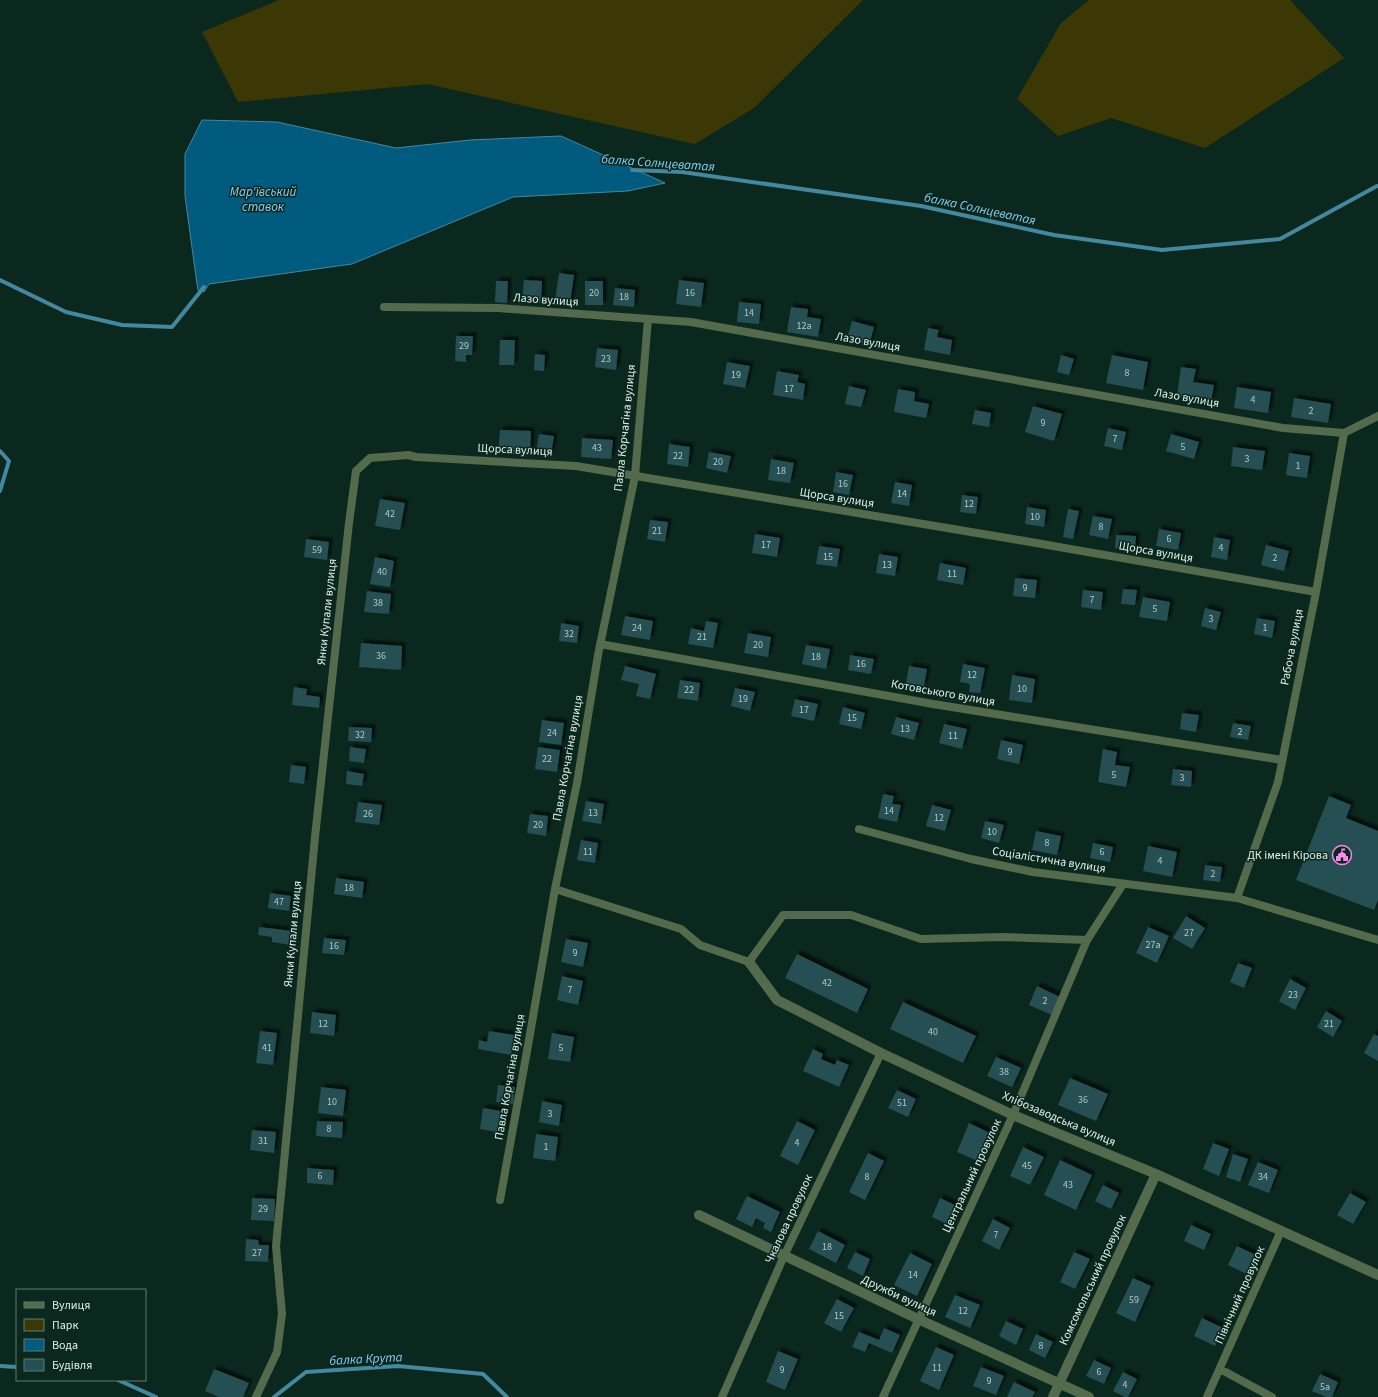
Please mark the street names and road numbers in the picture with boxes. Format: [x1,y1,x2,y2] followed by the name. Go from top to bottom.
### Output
[513,289,579,311] street label: Лазо вулиця
[834,328,902,356] street label: Лазо вулиця
[610,364,640,492] street label: Павла Корчагіна вулиця
[1153,384,1221,412] street label: Лазо вулиця
[477,440,553,460] street label: Щорса вулиця
[799,484,875,512] street label: Щорса вулиця
[1117,537,1195,567] street label: Щорса вулиця
[313,558,341,666] street label: Янки Купали вулиця
[1276,607,1308,687] street label: Рабоча вулиця
[890,675,996,711] street label: Котовського вулиця
[549,694,587,822] street label: Павла Корчагіна вулиця
[991,843,1107,877] street label: Соціалістична вулиця
[280,880,306,988] street label: Янки Купали вулиця
[491,1013,529,1141] street label: Павла Корчагіна вулиця
[999,1087,1119,1151] street label: Хлібозаводська вулиця
[938,1116,1006,1236] street label: Центральний провулок
[761,1172,817,1266] street label: Чкалова провулок
[1055,1212,1131,1348] street label: Комсомольський провулок
[1211,1243,1269,1347] street label: Північний провулок
[858,1271,940,1321] street label: Дружби вулиця

